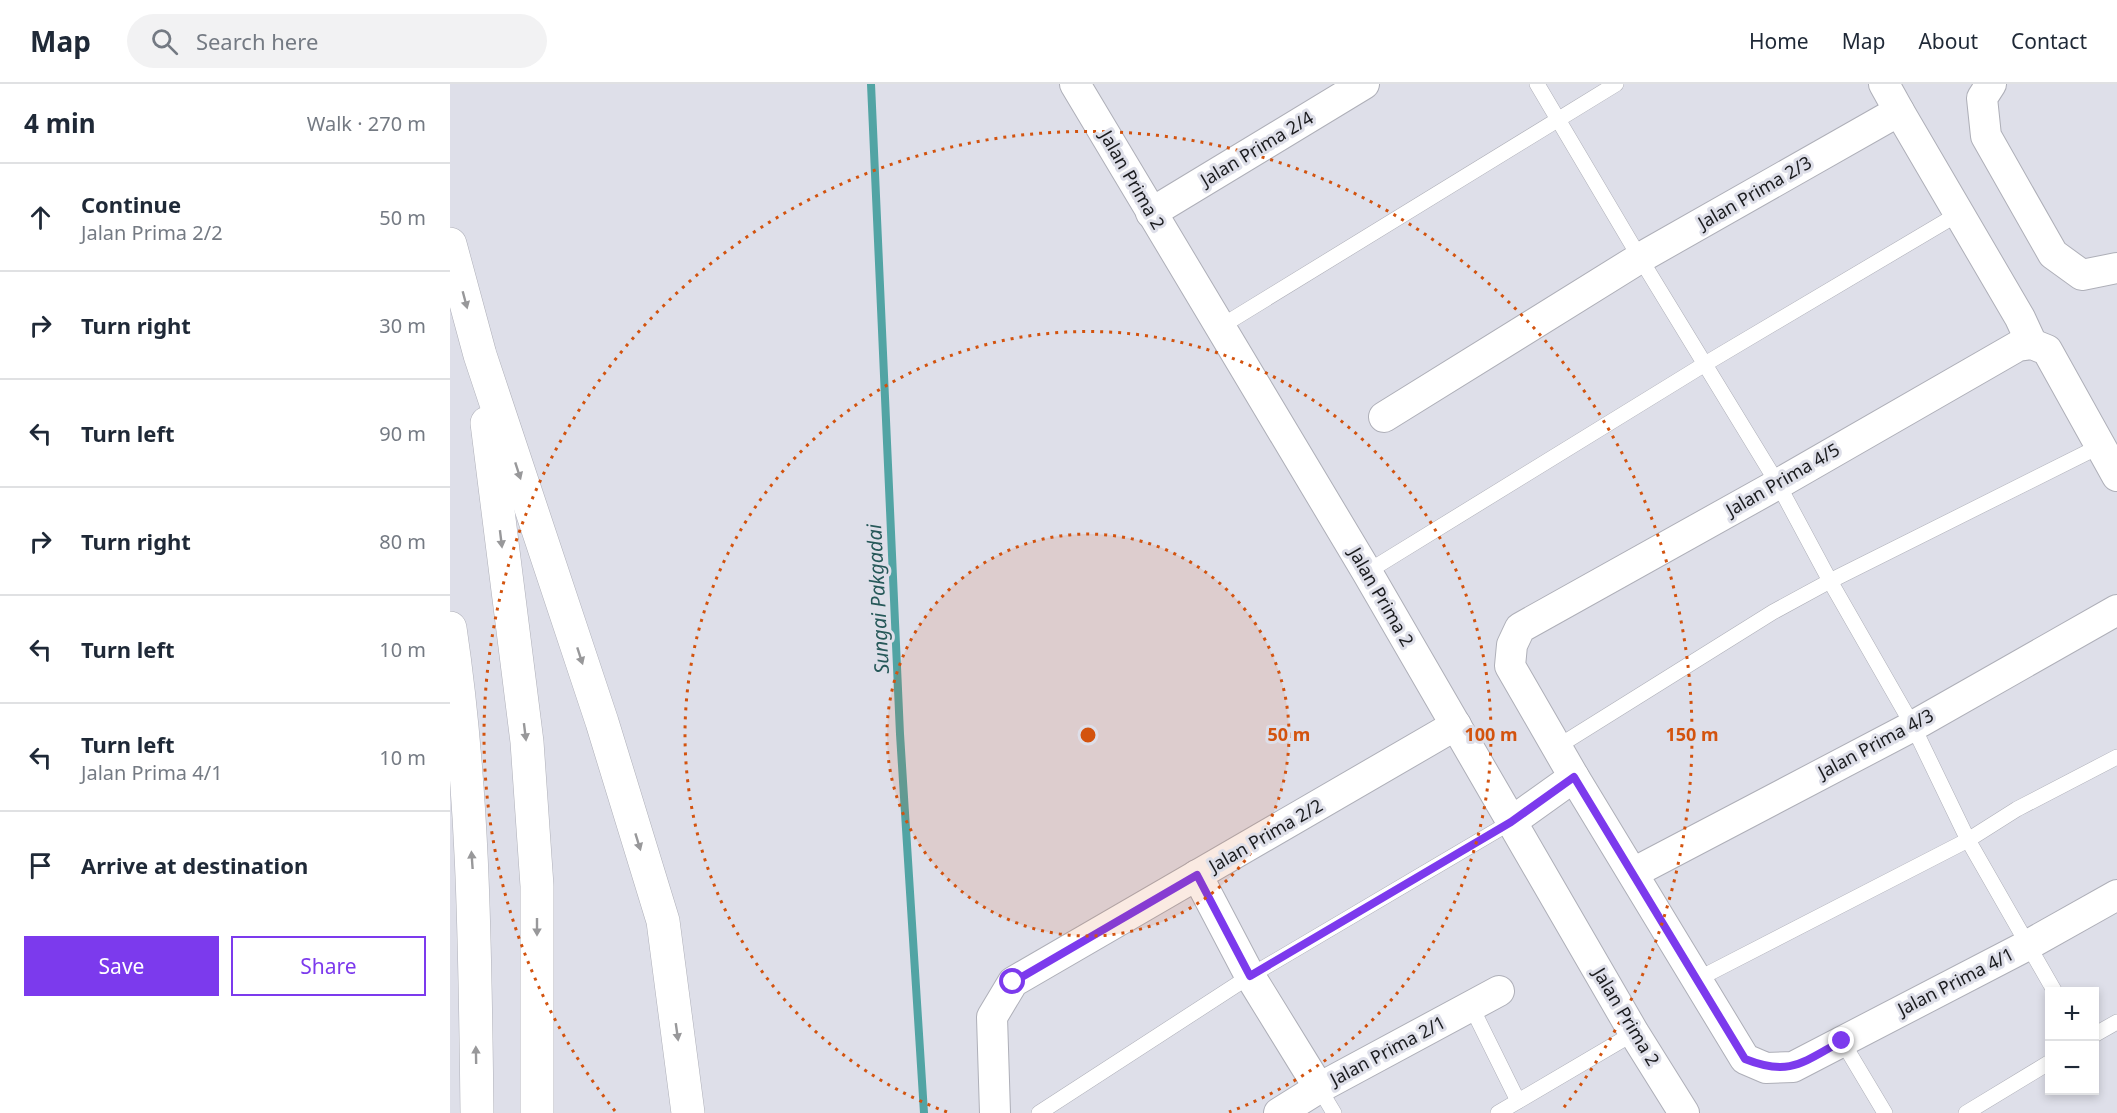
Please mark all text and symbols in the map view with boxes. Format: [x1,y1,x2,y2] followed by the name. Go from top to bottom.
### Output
[127,14,547,68] search box
[30,22,91,60] text: Map
[148,25,181,58] icon: search
[196,26,318,56] text: Search here
[1749,27,1809,55] text: Home
[1842,27,1885,55] text: Map
[1918,27,1978,55] text: About
[2011,27,2087,55] text: Contact
[24,105,96,141] text: 4 min
[1194,105,1317,192] street label: Jalan Prima 2/4
[307,110,426,137] text: Walk · 270 m
[1094,124,1171,233] street label: Jalan Prima 2
[1692,150,1816,235] street label: Jalan Prima 2/3
[81,189,181,219] text: Continue
[24,201,57,234] icon: ahead
[379,204,426,231] text: 50 m
[81,219,223,246] text: Jalan Prima 2/2
[460,291,470,309] one-way arrow
[24,309,57,342] icon: right
[81,310,191,340] text: Turn right
[379,312,426,339] text: 30 m
[24,417,57,450] icon: left
[81,418,175,448] text: Turn left
[379,420,426,447] text: 90 m
[1720,437,1844,522] street label: Jalan Prima 4/5
[514,462,523,480] one-way arrow
[860,522,895,675] water label: Sungai Pakgadai
[24,525,57,558] icon: right
[81,526,191,556] text: Turn right
[379,528,426,555] text: 80 m
[496,529,506,548] one-way arrow
[1343,541,1420,650] street label: Jalan Prima 2
[24,633,57,666] icon: left
[81,634,175,664] text: Turn left
[379,636,426,663] text: 10 m
[575,647,585,665] one-way arrow
[1812,703,1937,785] street label: Jalan Prima 4/3
[1268,722,1310,746] text: 50 m
[1464,722,1518,746] text: 100 m
[1665,722,1719,746] text: 150 m
[521,723,530,742] one-way arrow
[1078,725,1098,745] centre of rings
[81,729,175,759] text: Turn left
[24,741,57,774] icon: left
[379,744,426,771] text: 10 m
[81,759,223,786] text: Jalan Prima 4/1
[1203,793,1327,878] street label: Jalan Prima 2/2
[634,833,643,851] one-way arrow
[24,849,57,882] icon: arrive
[81,850,308,880] text: Arrive at destination
[467,850,477,869] one-way arrow
[532,917,542,936] one-way arrow
[24,936,219,996] button: Save
[231,936,426,996] button: Share
[1892,941,2018,1022] street label: Jalan Prima 4/1
[1587,961,1666,1070] street label: Jalan Prima 2
[999,968,1025,994] route start
[2045,987,2099,1095] map controls
[2045,987,2099,1041] button: +
[1324,1010,1449,1092] street label: Jalan Prima 2/1
[673,1023,682,1042] one-way arrow
[1828,1027,1854,1053] route end
[2045,1041,2099,1095] button: −
[472,1045,481,1064] one-way arrow

